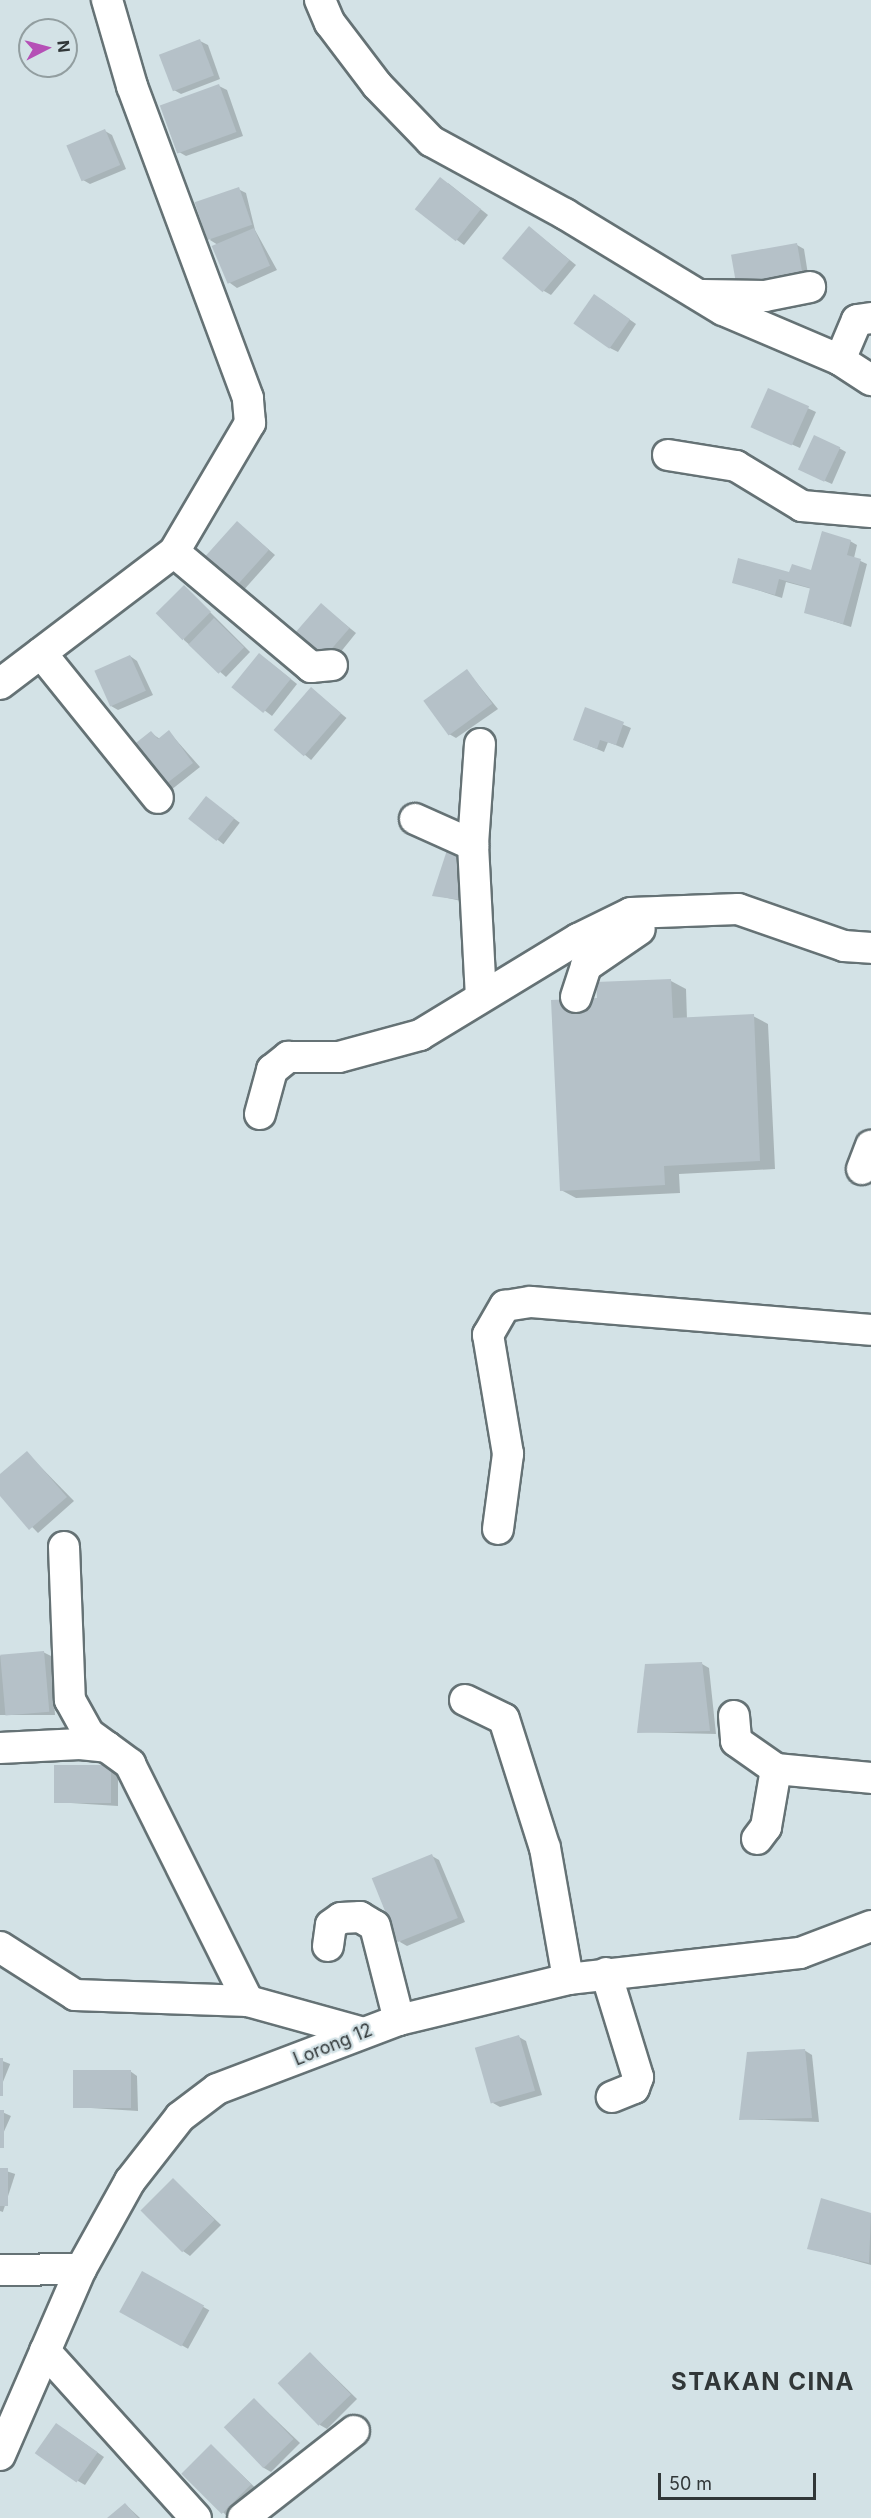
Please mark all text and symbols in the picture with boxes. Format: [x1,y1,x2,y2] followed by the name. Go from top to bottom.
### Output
[18,18,78,78] north arrow
[53,39,74,53] text: N
[290,2019,376,2071] street label: Lorong 12
[671,2368,855,2396] district label: STAKAN CINA
[661,2461,818,2499] scale bar
[669,2473,712,2494] text: 50 m

